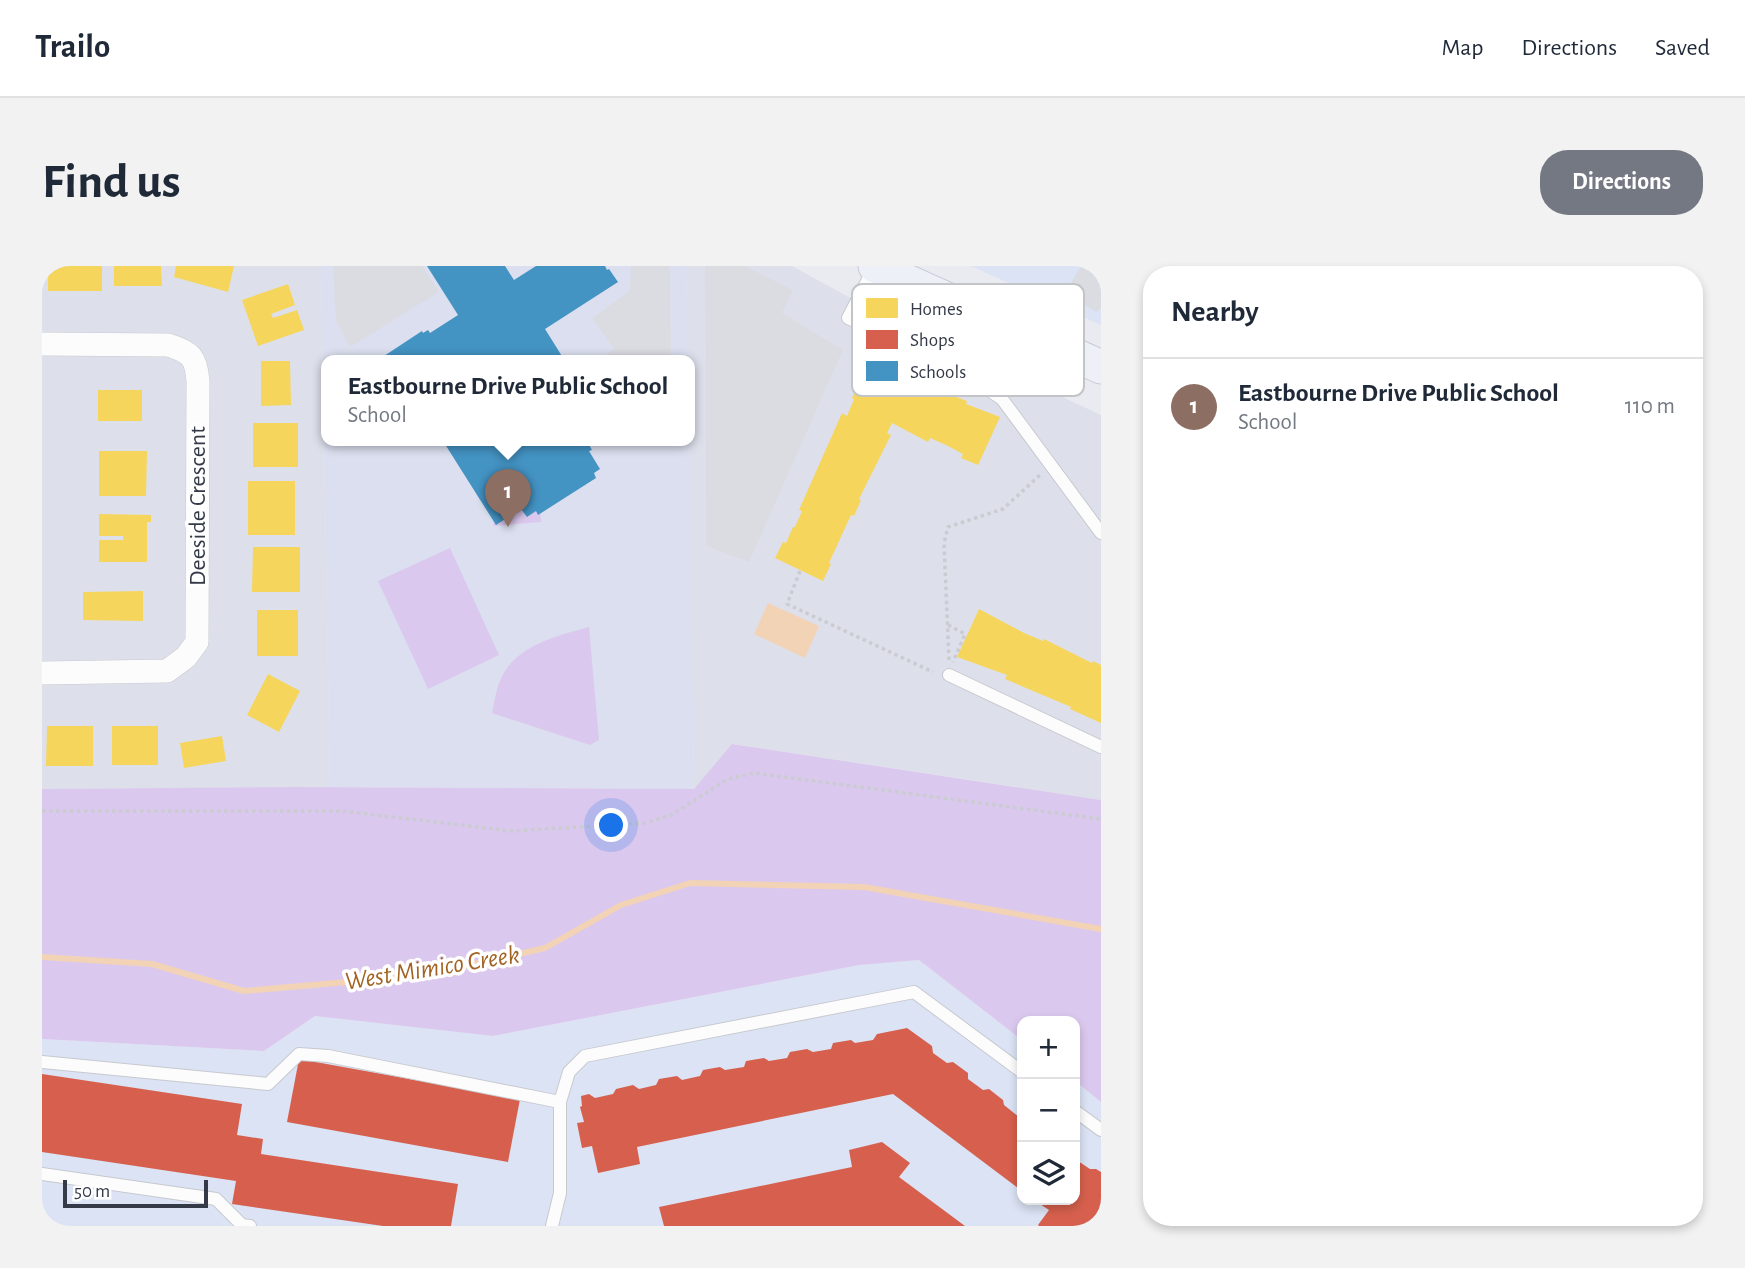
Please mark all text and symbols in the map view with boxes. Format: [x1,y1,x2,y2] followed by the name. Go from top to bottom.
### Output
[35,31,110,64] text: Trailo
[1441,36,1483,60] text: Map
[1521,36,1617,60] text: Directions
[1655,36,1710,60] text: Saved
[1540,150,1703,215] button: Directions
[42,158,181,207] text: Find us
[852,284,1084,396] legend
[1171,297,1259,327] text: Nearby
[910,300,963,319] text: Homes
[910,331,955,350] text: Shops
[321,355,695,446] popup
[910,363,966,382] text: Schools
[348,373,668,399] text: Eastbourne Drive Public School
[1238,380,1559,406] text: Eastbourne Drive Public School
[1190,395,1198,418] text: 1
[1625,395,1675,418] text: 110 m
[348,404,407,427] text: School
[1238,411,1297,434] text: School
[186,426,210,586] street label: Deeside Crescent
[485,469,531,527] pin: 1
[594,808,628,842] your location
[343,941,521,995] water label: West Mimico Creek
[1017,1016,1080,1205] map controls
[1017,1016,1080,1079] button: +
[1017,1079,1080,1142] button: −
[1017,1142,1080,1205] button: layers
[63,1177,208,1209] scale bar
[74,1182,110,1201] text: 50 m

